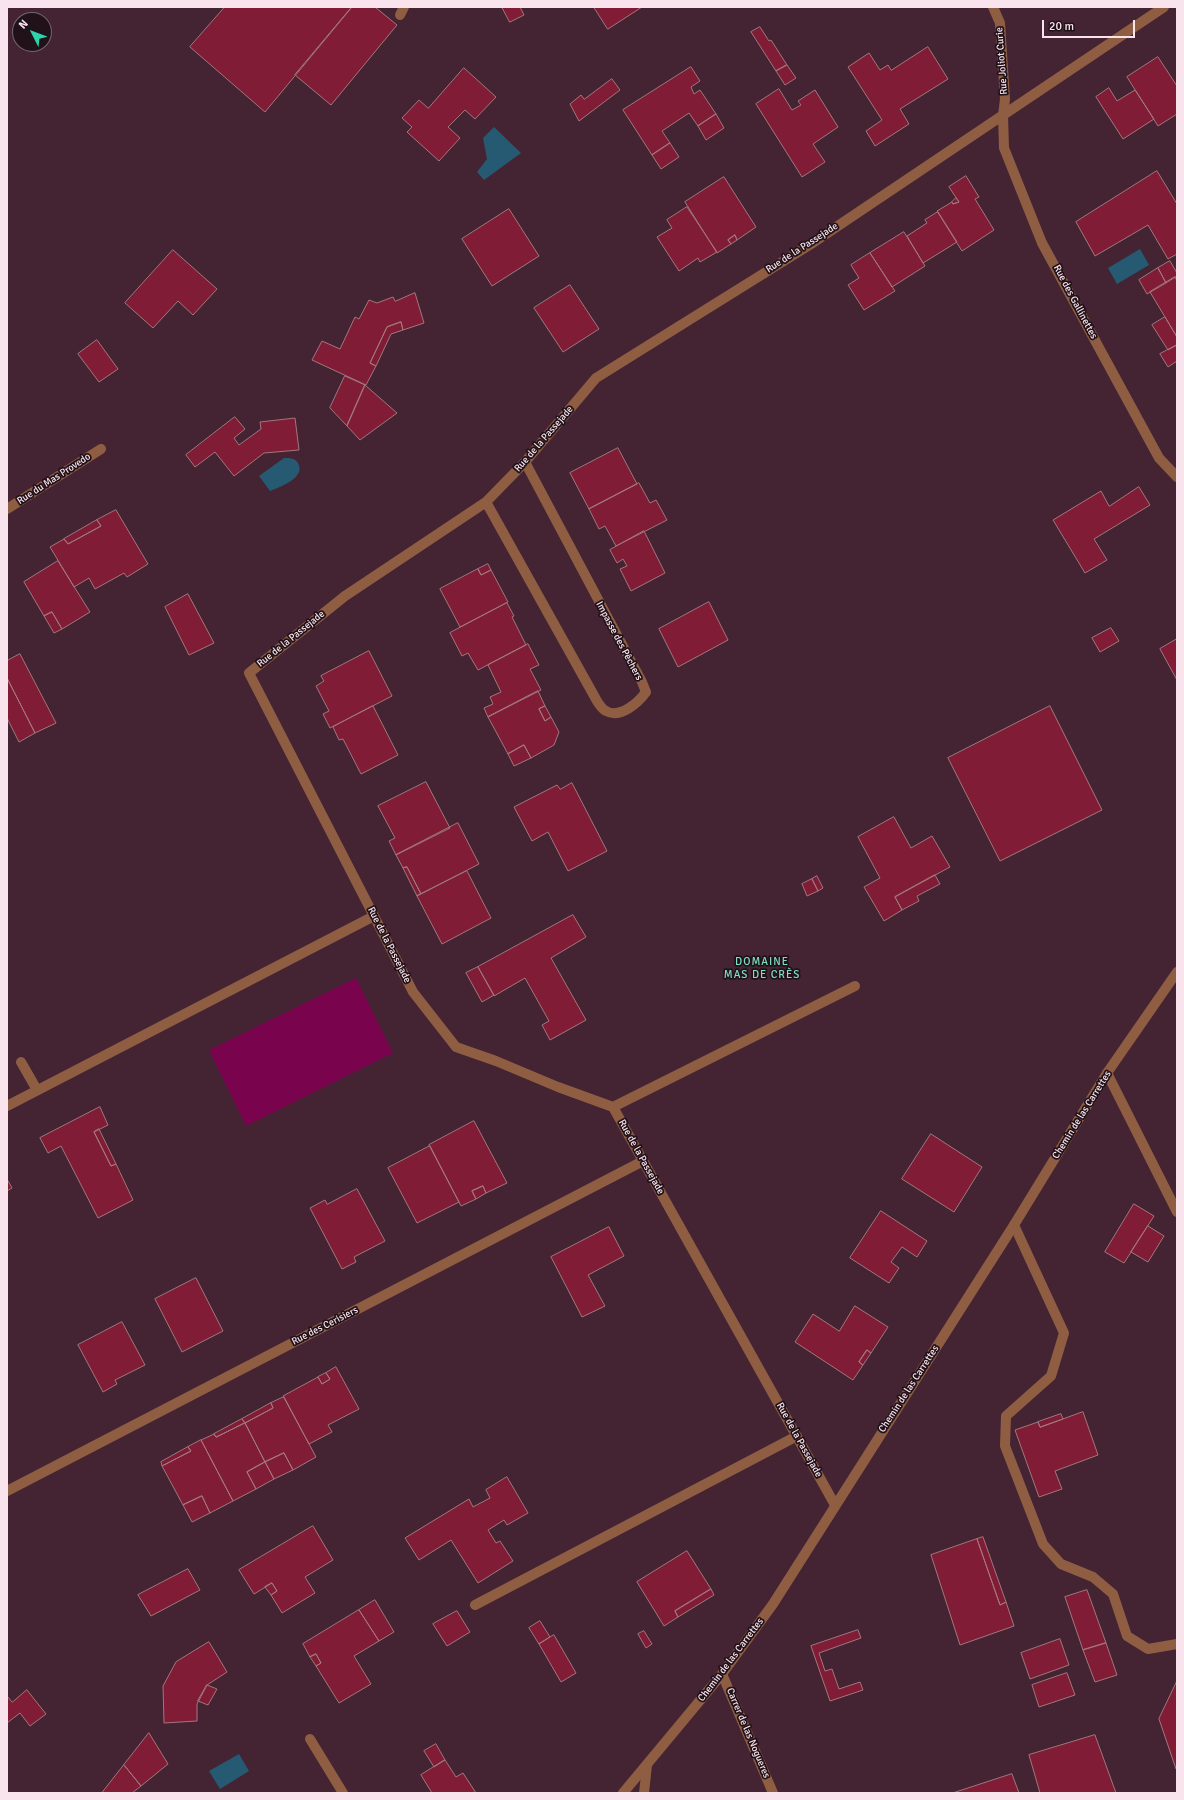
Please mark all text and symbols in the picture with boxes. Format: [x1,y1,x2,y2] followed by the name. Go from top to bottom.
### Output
[12,12,52,52] north arrow
[1044,12,1137,38] scale bar
[16,17,31,31] text: N
[1049,19,1074,34] text: 20 m
[994,27,1010,95] street label: Rue Joliot Curie
[764,220,840,276] street label: Rue de la Passejade
[1050,263,1100,341] street label: Rue des Gallinettes
[512,404,576,474] street label: Rue de la Passejade
[15,451,93,507] street label: Rue du Mas Provedo
[593,599,645,683] street label: Impasse des Pêchers
[255,608,327,670] street label: Rue de la Passejade
[365,905,413,985] street label: Rue de la Passejade
[724,955,800,981] district label: DOMAINE MAS DE CRÈS
[1050,1069,1114,1161] street label: Chemin de las Carrettes
[615,1118,667,1196] street label: Rue de la Passejade
[290,1304,360,1348] street label: Rue des Cerisiers
[876,1343,942,1435] street label: Chemin de las Carrettes
[773,1401,825,1479] street label: Rue de la Passejade
[696,1616,766,1704] street label: Chemin de las Carrettes
[724,1686,772,1780] street label: Carrer de las Nogueres

